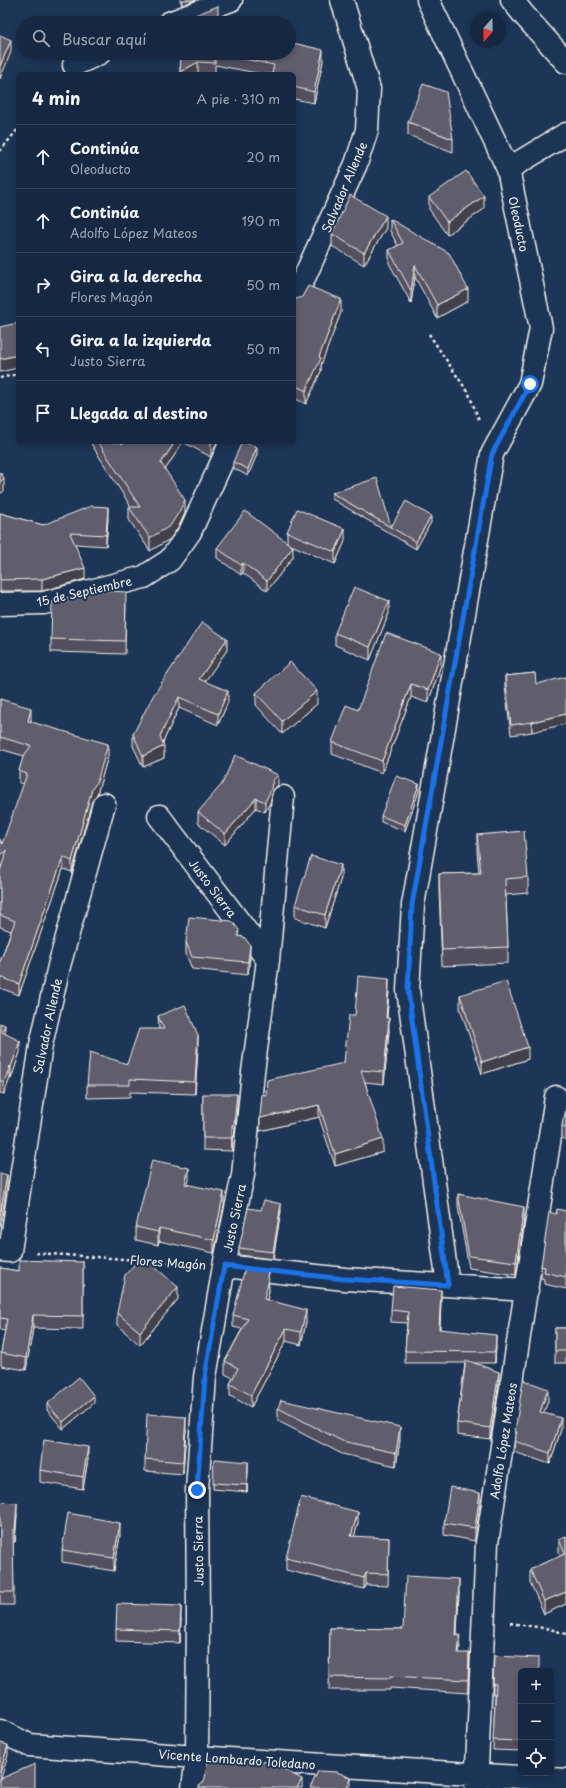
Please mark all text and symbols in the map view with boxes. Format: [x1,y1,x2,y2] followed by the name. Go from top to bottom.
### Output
[470,12,506,48] north arrow
[16,16,296,60] search box
[30,27,52,49] icon: search
[62,27,146,50] text: Buscar aquí
[32,85,80,111] text: 4 min
[196,89,280,108] text: A pie · 310 m
[70,136,139,159] text: Continúa
[317,138,371,235] street label: Salvador Allende
[32,146,54,168] icon: ahead
[246,147,280,166] text: 20 m
[70,159,131,178] text: Oleoducto
[504,195,534,254] street label: Oleoducto
[70,200,139,223] text: Continúa
[32,210,54,232] icon: ahead
[241,211,280,230] text: 190 m
[70,223,197,242] text: Adolfo López Mateos
[70,264,202,287] text: Gira a la derecha
[32,274,54,296] icon: right
[246,275,280,294] text: 50 m
[70,287,153,306] text: Flores Magón
[70,328,211,351] text: Gira a la izquierda
[32,338,54,360] icon: left
[246,339,280,358] text: 50 m
[70,351,146,370] text: Justo Sierra
[521,375,539,393] route start
[70,401,208,424] text: Llegada al destino
[32,402,54,424] icon: arrive
[35,571,134,611] street label: 15 de Septiembre
[185,855,241,922] street label: Justo Sierra
[28,976,66,1075] street label: Salvador Allende
[218,1182,250,1254] street label: Justo Sierra
[129,1250,207,1274] street label: Flores Magón
[485,1381,521,1500] street label: Adolfo López Mateos
[188,1481,206,1499] route end
[188,1516,208,1586] street label: Justo Sierra
[518,1668,554,1776] map controls
[518,1668,554,1704] button: +
[518,1704,554,1740] button: −
[518,1740,554,1776] button: locate
[158,1745,316,1773] street label: Vicente Lombardo Toledano

